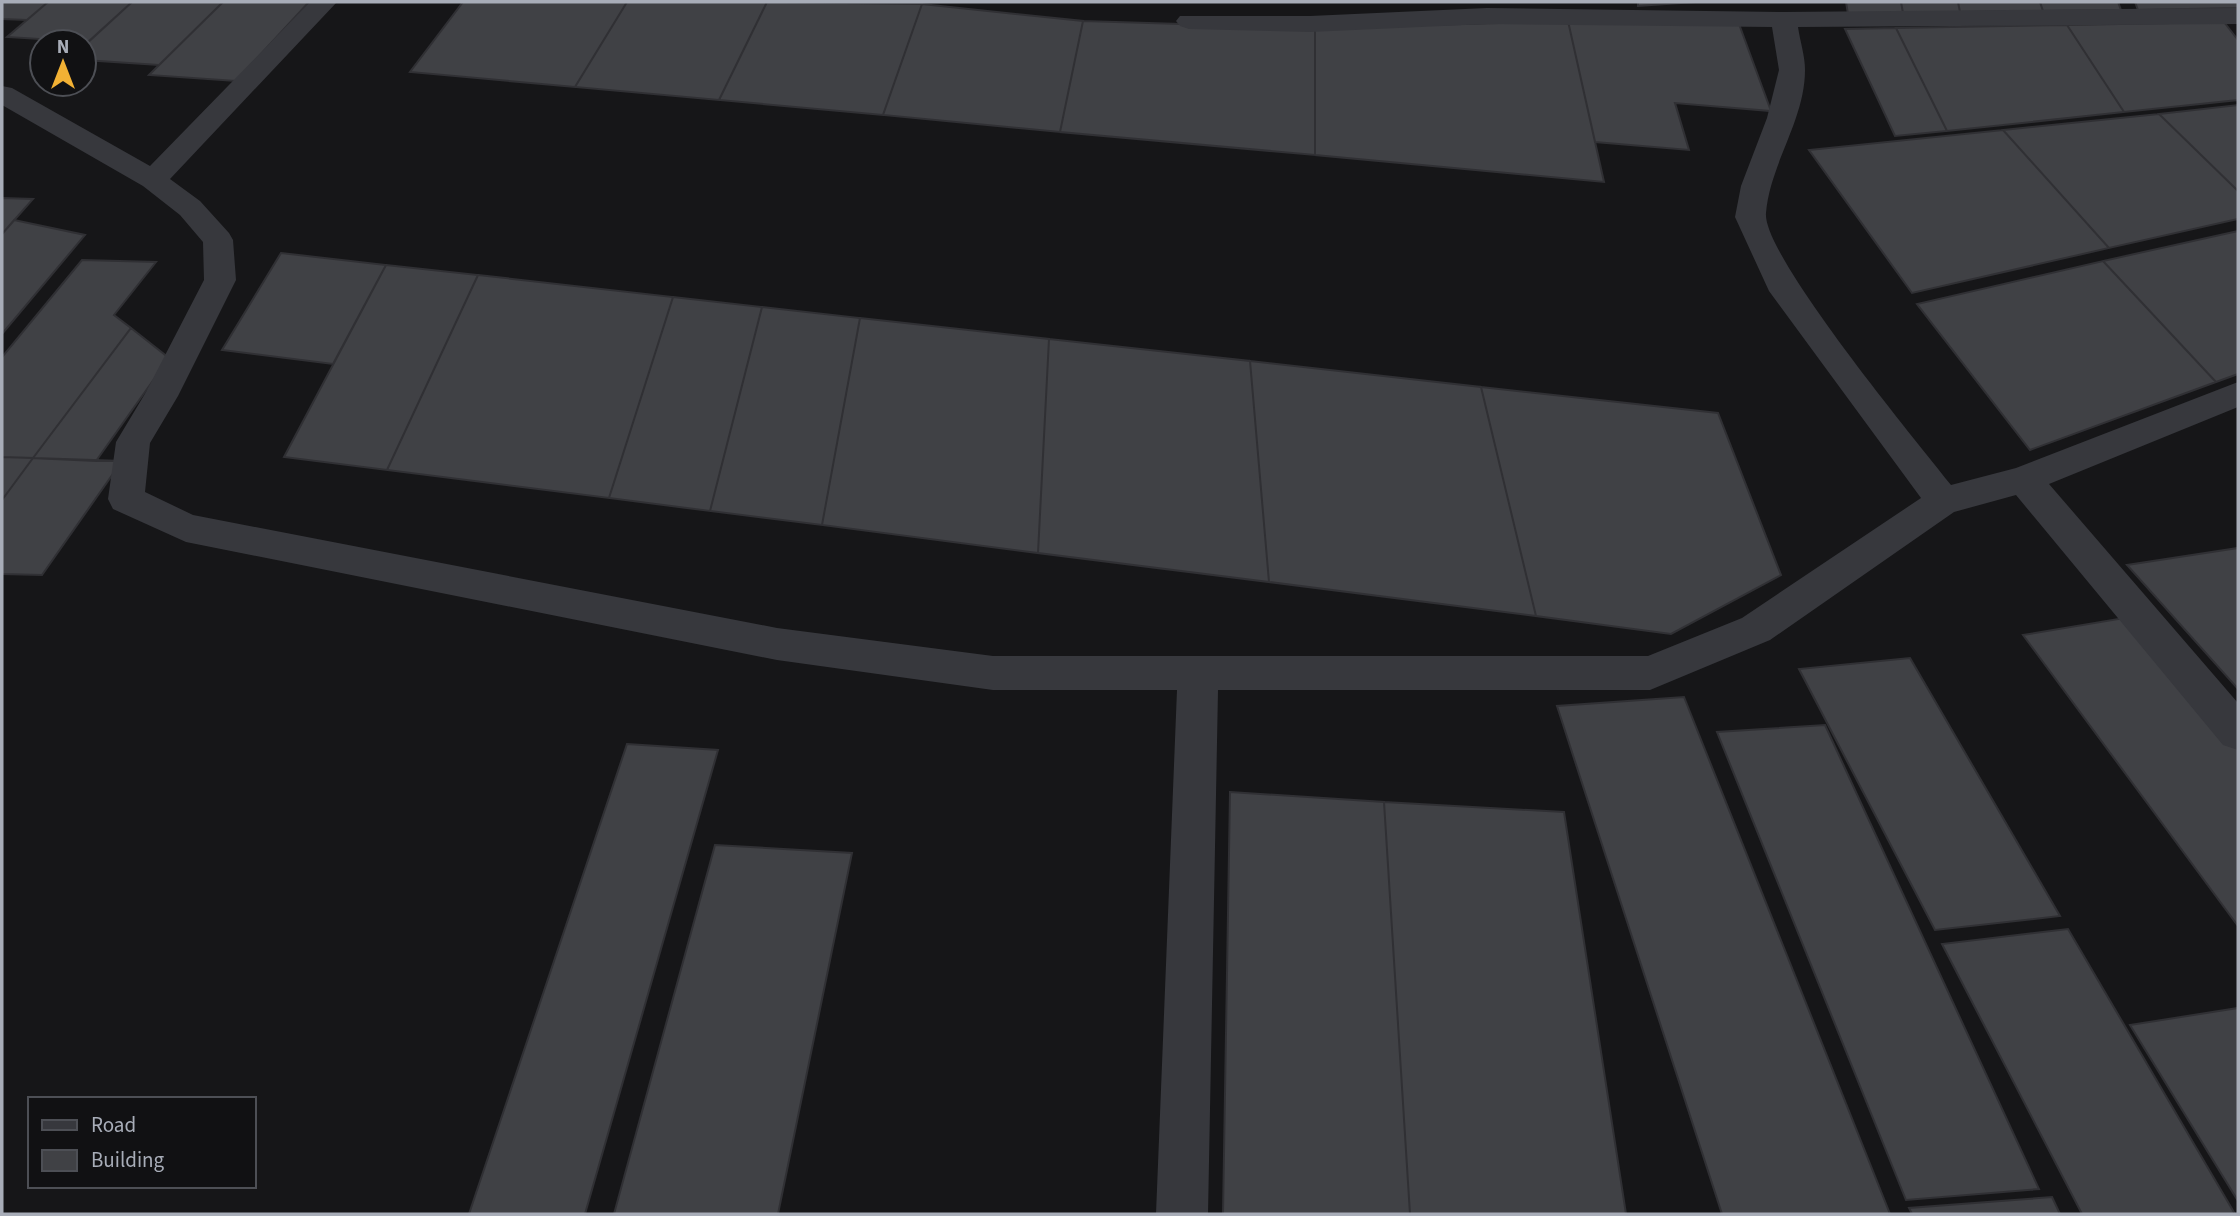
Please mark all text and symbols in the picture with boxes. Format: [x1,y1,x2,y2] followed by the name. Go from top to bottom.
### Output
[28,28,98,98] north arrow
[57,34,69,61] text: N
[28,1097,256,1188] legend
[91,1110,136,1140] text: Road
[91,1145,165,1175] text: Building

